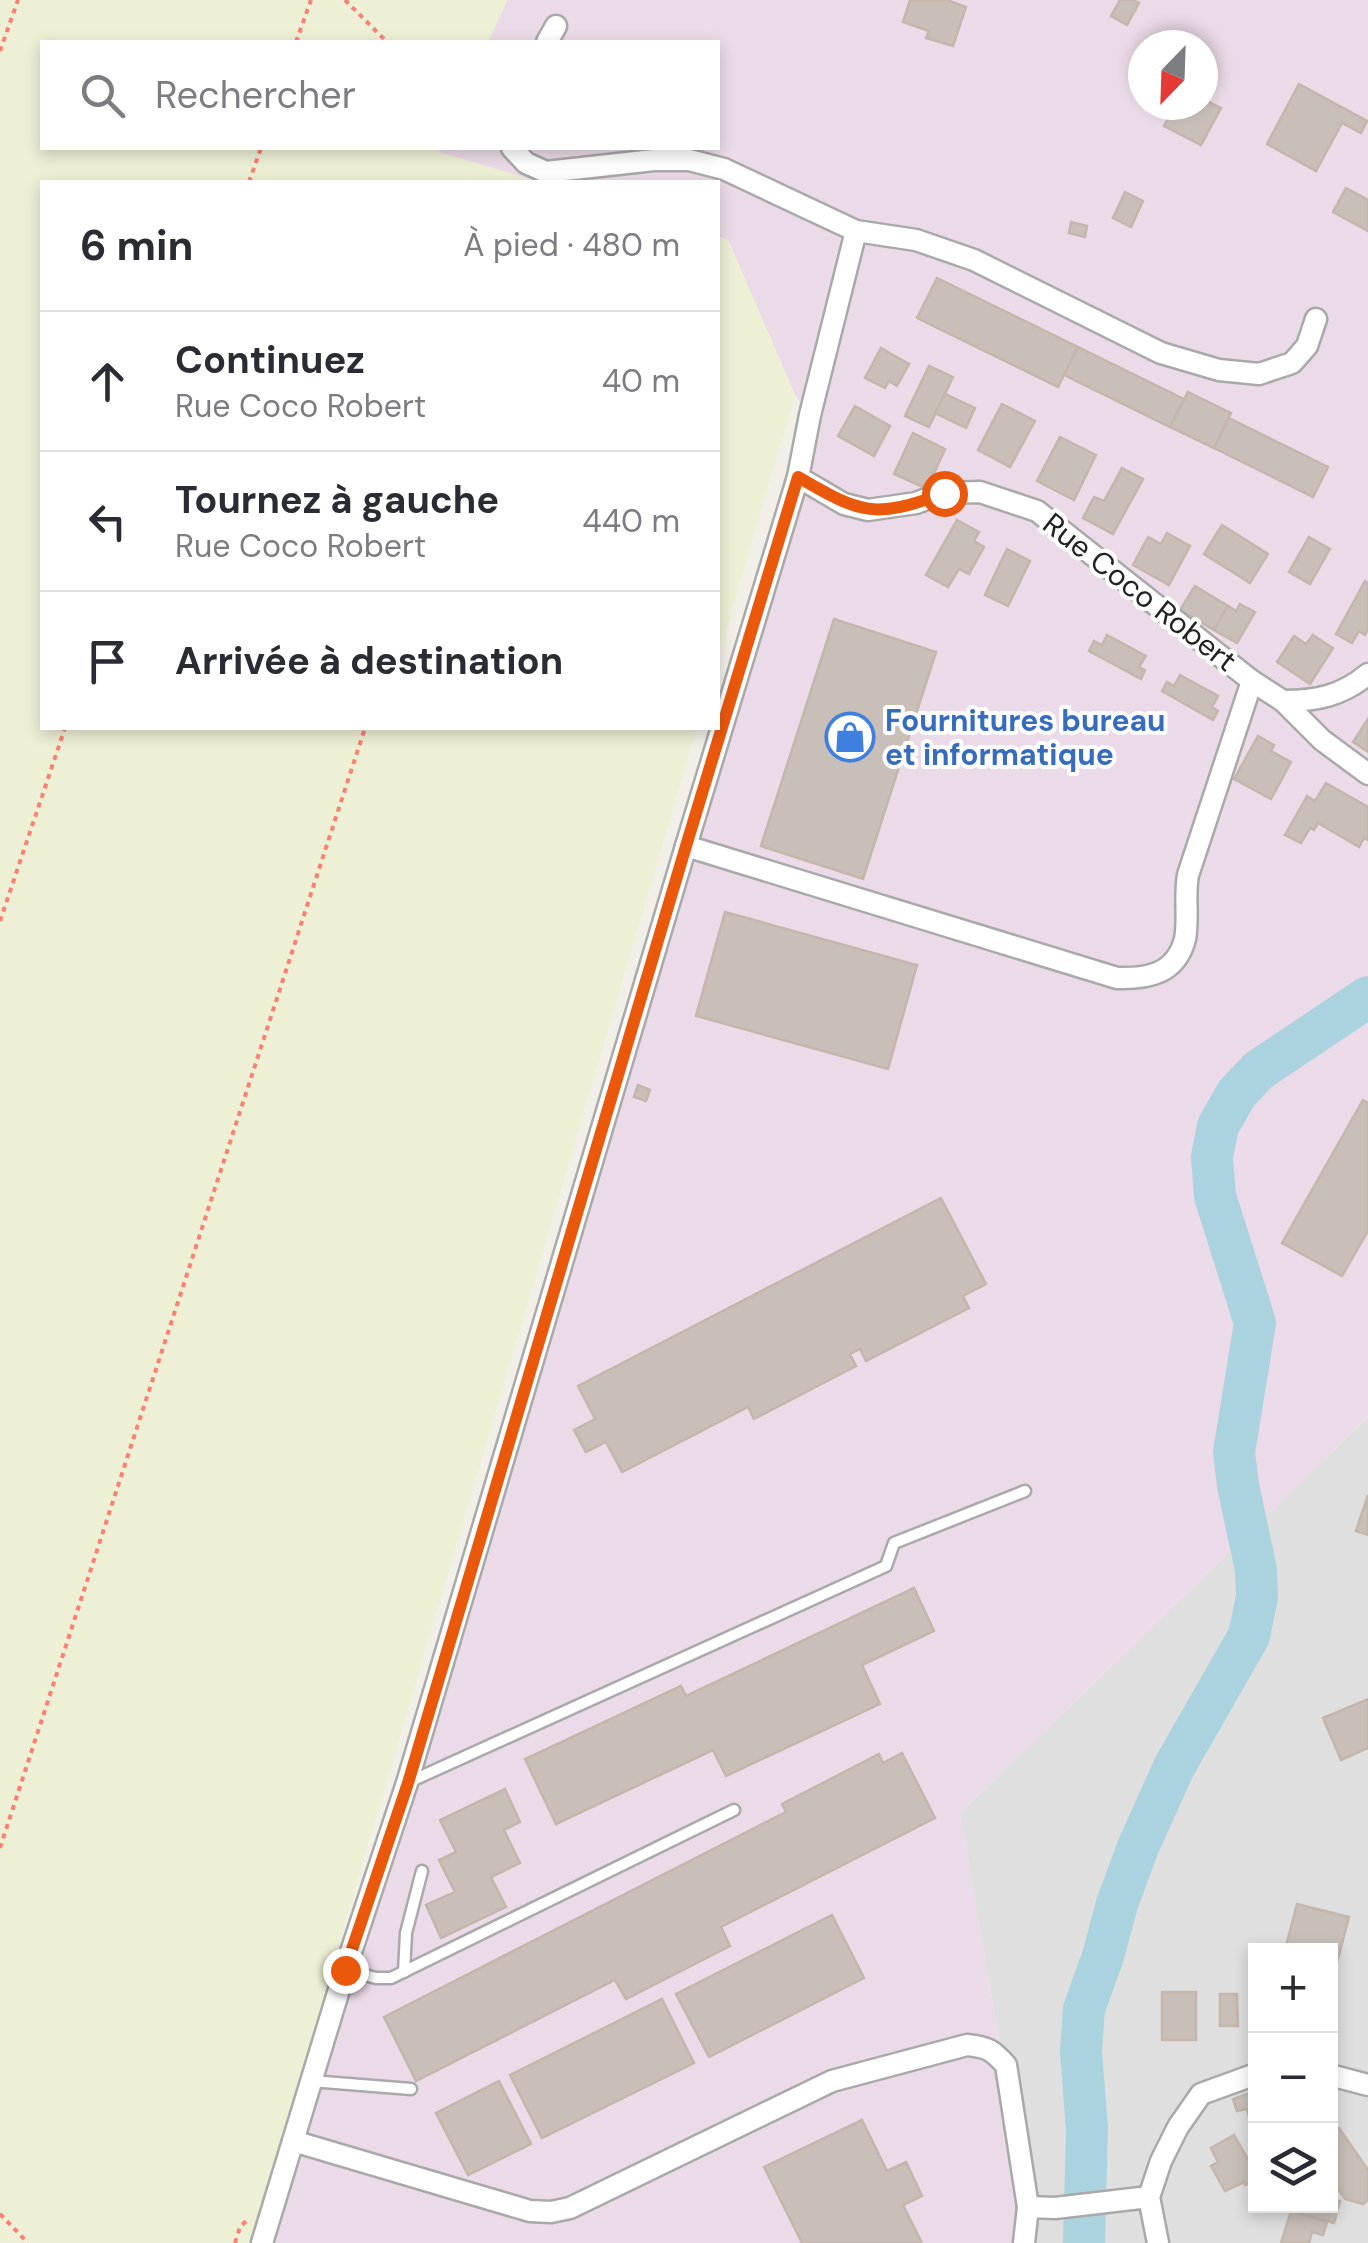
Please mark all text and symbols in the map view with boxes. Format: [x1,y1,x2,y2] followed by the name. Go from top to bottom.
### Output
[1128,30,1218,120] north arrow
[40,40,720,150] search box
[75,68,130,123] icon: search
[155,70,356,120] text: Rechercher
[80,218,193,273] text: 6 min
[463,224,680,266] text: À pied · 480 m
[175,335,365,385] text: Continuez
[80,354,135,409] icon: ahead
[602,360,680,402] text: 40 m
[175,385,426,427] text: Rue Coco Robert
[922,471,968,517] route start
[175,475,499,525] text: Tournez à gauche
[80,494,135,549] icon: left
[582,500,680,542] text: 440 m
[1035,504,1245,680] street label: Rue Coco Robert
[175,525,426,567] text: Rue Coco Robert
[80,634,135,689] icon: arrive
[175,636,563,686] text: Arrivée à destination
[885,701,1166,774] place label: Fournitures bureau et informatique
[824,711,876,763] shop icon: Fournitures bureau et informatique
[1248,1943,1338,2213] map controls
[1248,1943,1338,2033] button: +
[323,1948,369,1994] route end
[1248,2033,1338,2123] button: −
[1248,2123,1338,2213] button: layers

